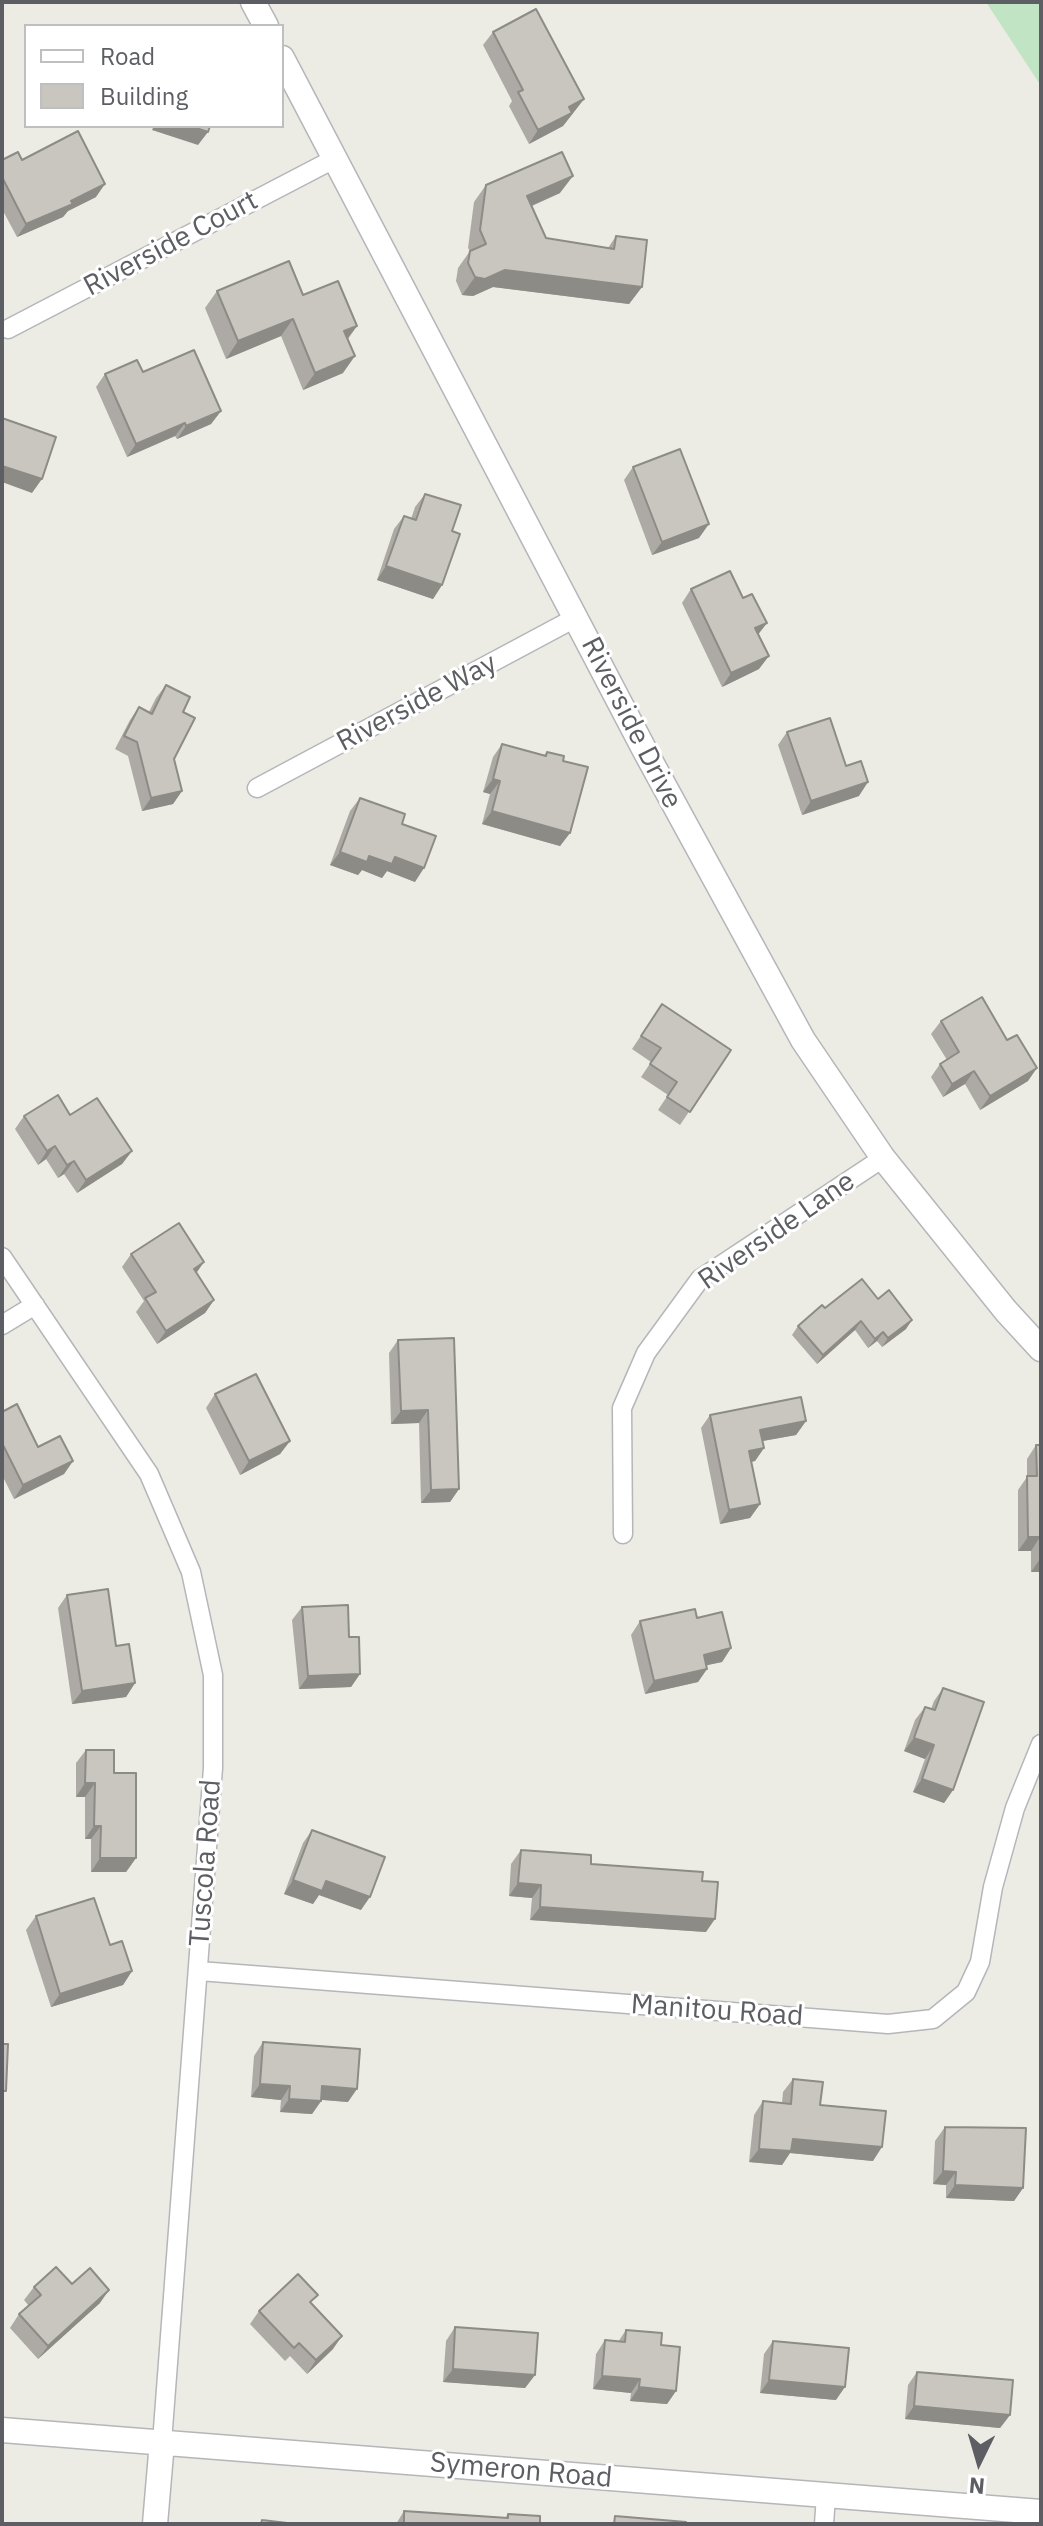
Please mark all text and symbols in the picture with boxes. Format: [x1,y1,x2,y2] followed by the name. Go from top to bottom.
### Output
[24,24,284,128] legend
[100,40,155,72] text: Road
[100,80,188,112] text: Building
[78,184,264,304] street label: Riverside Court
[573,632,689,814] street label: Riverside Drive
[331,647,503,759] street label: Riverside Way
[692,1165,862,1297] street label: Riverside Lane
[183,1778,229,1948] street label: Tuscola Road
[630,1988,804,2034] street label: Manitou Road
[939,2422,1019,2502] north arrow
[429,2446,613,2496] street label: Symeron Road
[968,2471,986,2502] text: N

